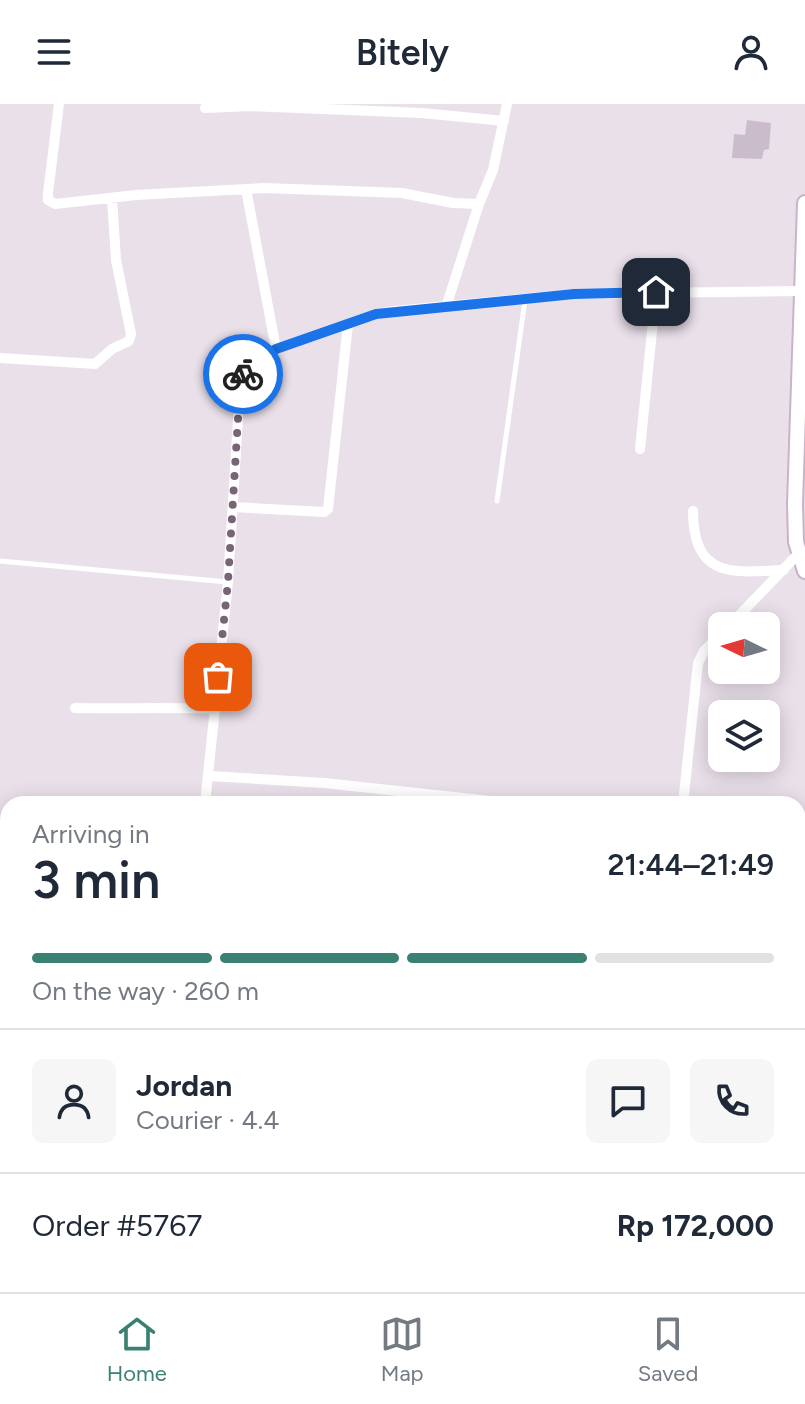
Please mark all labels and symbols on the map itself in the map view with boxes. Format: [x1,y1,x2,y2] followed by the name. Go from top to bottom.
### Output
[622,258,690,326] pin
[203,334,283,414] courier
[708,612,780,684] north arrow
[184,643,252,711] pin

